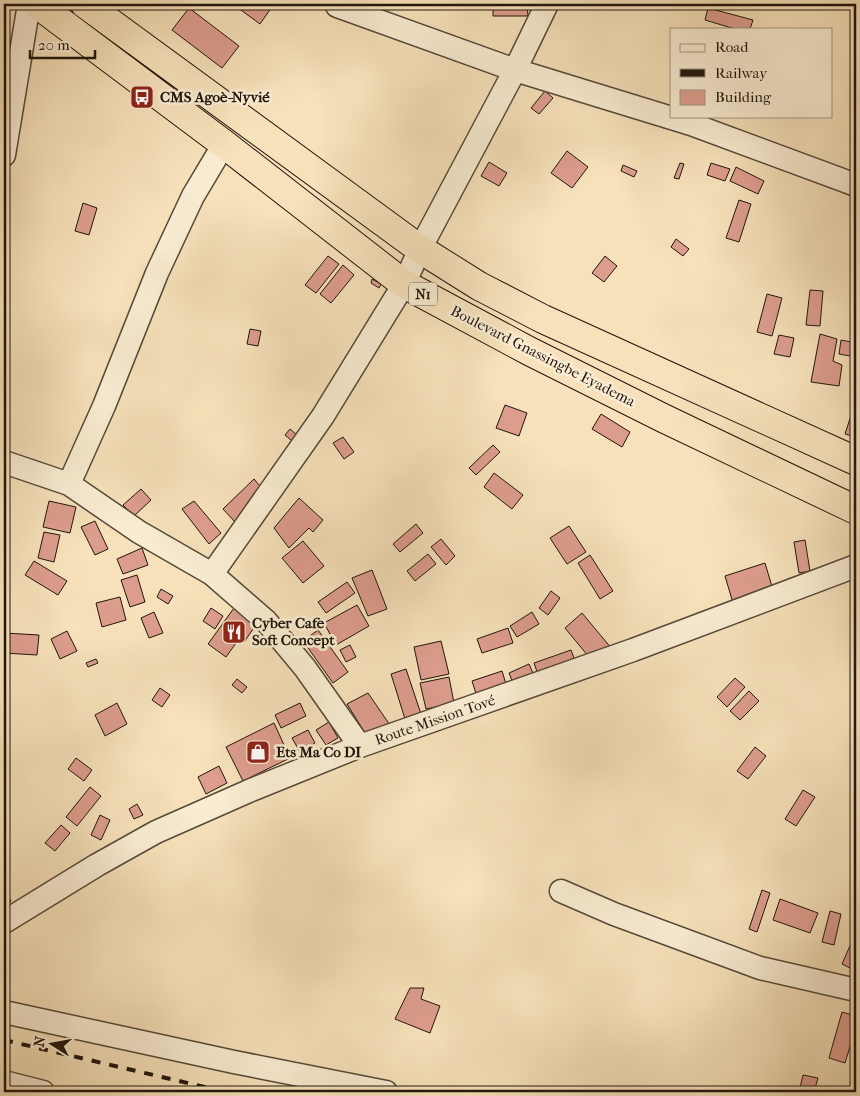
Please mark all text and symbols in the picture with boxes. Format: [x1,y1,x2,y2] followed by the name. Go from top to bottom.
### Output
[30,28,95,60] scale bar
[670,28,832,118] legend
[38,36,70,54] text: 20 m
[715,38,749,56] text: Road
[715,64,768,82] text: Railway
[129,84,155,110] bus stop icon: CMS Agoè-Nyvié
[160,88,270,106] place label: CMS Agoè-Nyvié
[715,88,772,106] text: Building
[409,282,437,306] road number: N1
[448,302,639,411] street label: Boulevard Gnassingbe Eyadema
[252,614,335,649] place label: Cyber Cafe Soft Concept
[221,619,247,645] restaurant icon: Cyber Cafe Soft Concept
[372,691,498,749] street label: Route Mission Tové
[245,739,271,765] shop icon: Ets Ma Co DI
[276,743,361,761] place label: Ets Ma Co DI
[28,1018,78,1068] north arrow
[30,1034,49,1048] text: N

